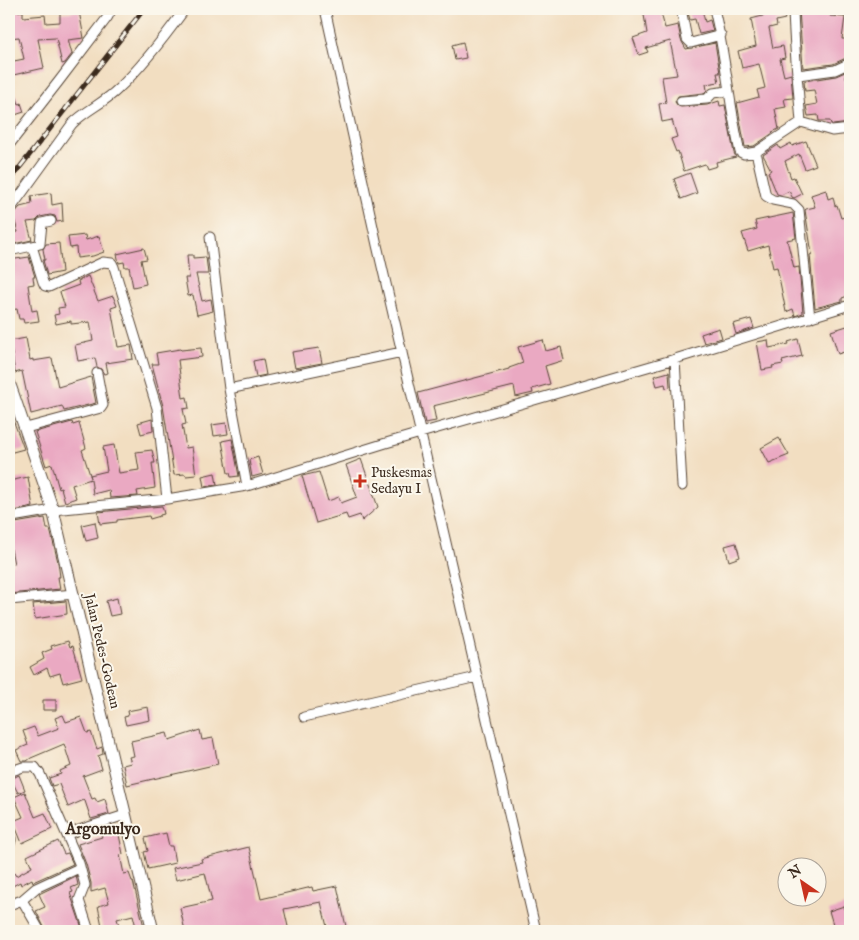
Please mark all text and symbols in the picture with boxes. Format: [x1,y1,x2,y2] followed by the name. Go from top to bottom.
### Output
[371,464,432,498] place label: Puskesmas Sedayu I
[353,474,367,488] marker: Puskesmas Sedayu I
[80,590,124,711] street label: Jalan Pedes-Godean
[65,820,141,840] district label: Argomulyo
[776,858,826,908] north arrow
[784,861,805,883] text: N

